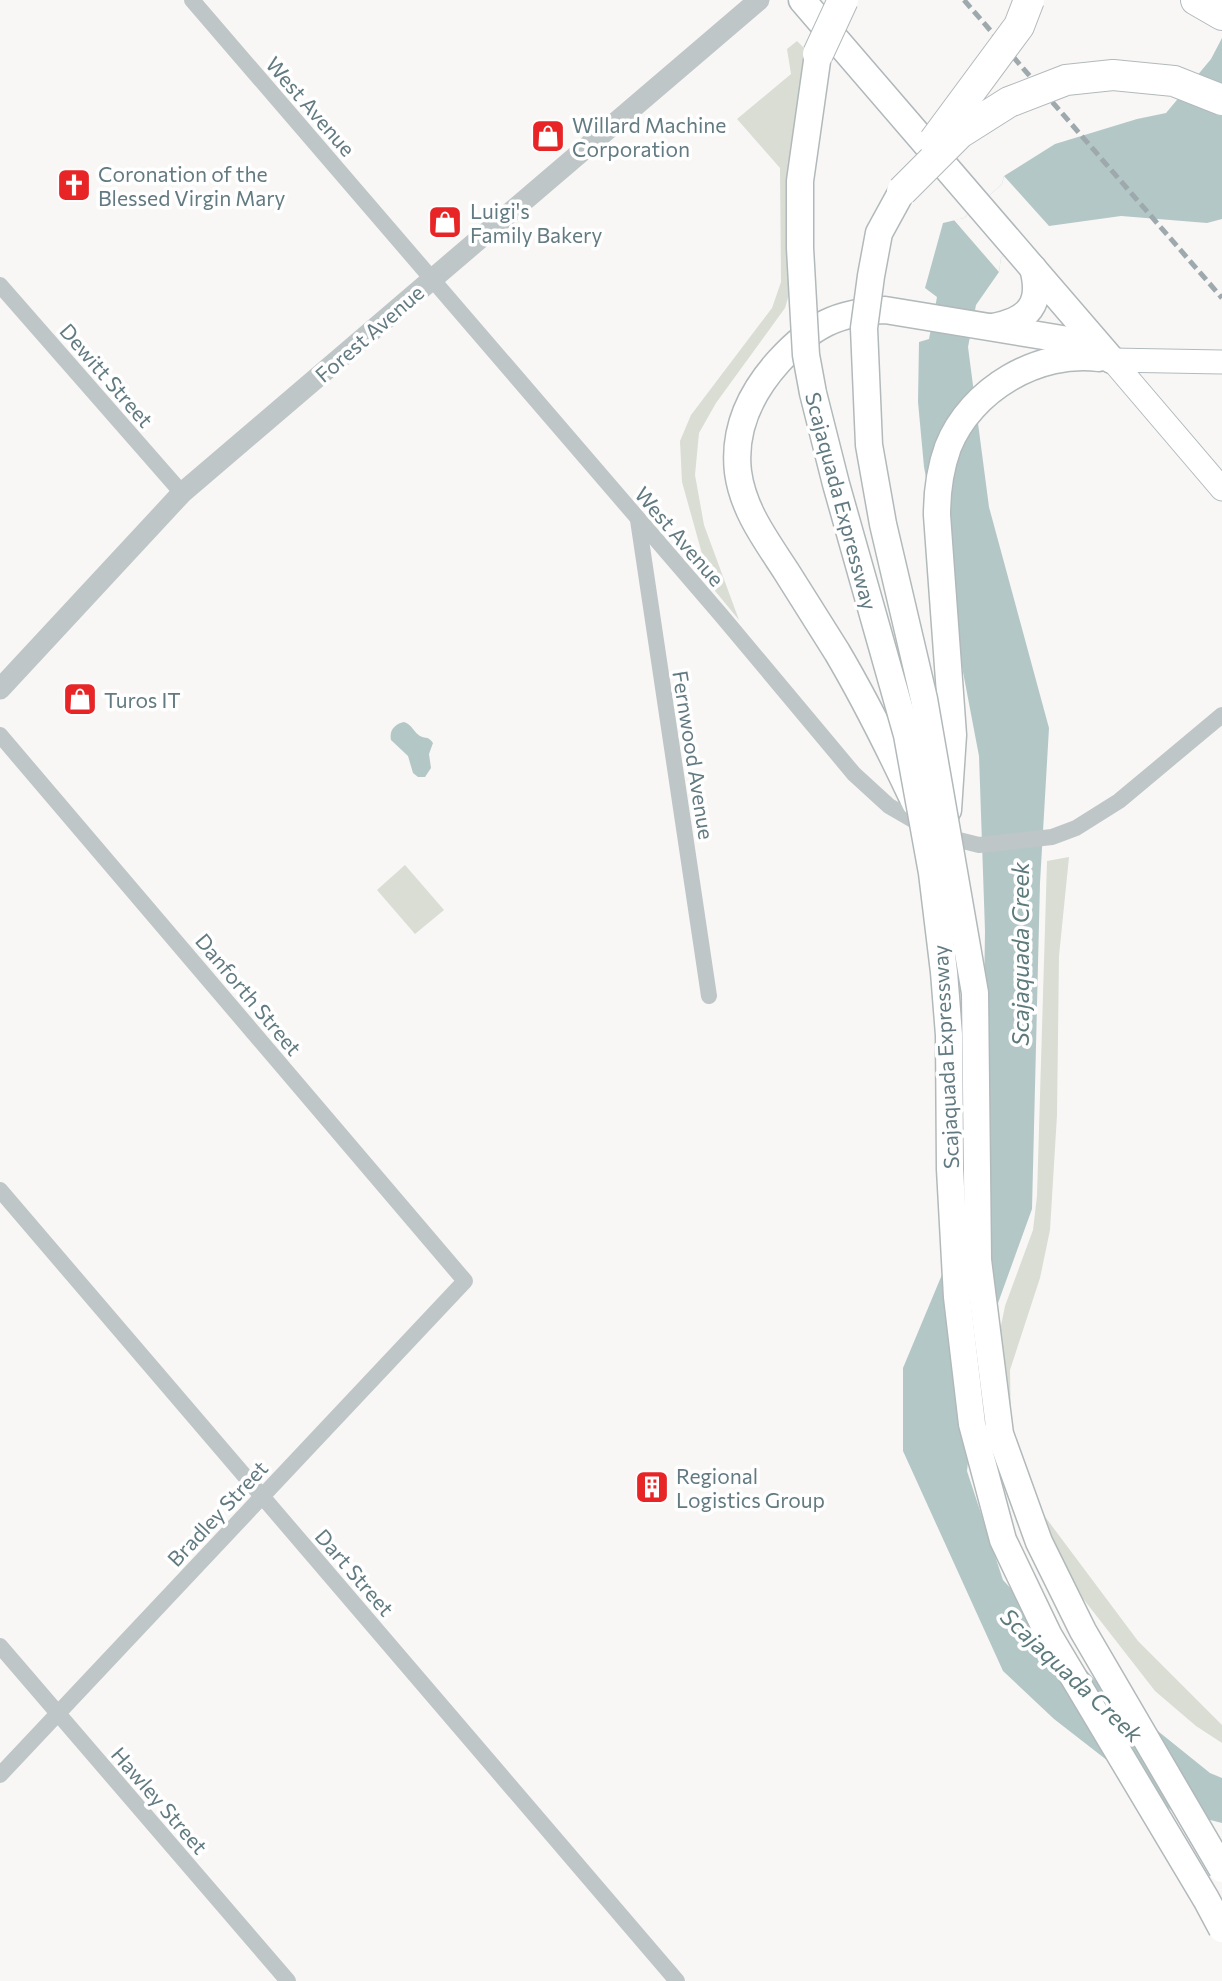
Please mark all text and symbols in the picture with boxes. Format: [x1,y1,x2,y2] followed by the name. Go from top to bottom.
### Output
[261,51,361,161] street label: West Avenue
[572,112,726,161] place label: Willard Machine Corporation
[529,117,567,155] shop icon: Willard Machine Corporation
[98,161,286,210] place label: Coronation of the Blessed Virgin Mary
[55,166,93,204] church icon: Coronation of the Blessed Virgin Mary
[470,198,602,247] place label: Luigi's Family Bakery
[426,203,464,241] shop icon: Luigi's Family Bakery
[310,279,428,387] street label: Forest Avenue
[55,318,159,432] street label: Dewitt Street
[801,389,883,613] street label: Scajaquada Expressway
[630,481,730,591] street label: West Avenue
[668,669,720,841] street label: Fernwood Avenue
[61,680,99,718] shop icon: Turos IT
[104,687,181,712] place label: Turos IT
[1006,861,1034,1046] water label: Scajaquada Creek
[191,928,307,1060] street label: Danforth Street
[927,944,963,1170] street label: Scajaquada Expressway
[162,1455,272,1571] street label: Bradley Street
[676,1463,825,1512] place label: Regional Logistics Group
[633,1468,671,1506] building icon: Regional Logistics Group
[311,1523,399,1621] street label: Dart Street
[995,1602,1149,1748] water label: Scajaquada Creek
[107,1741,213,1859] street label: Hawley Street

